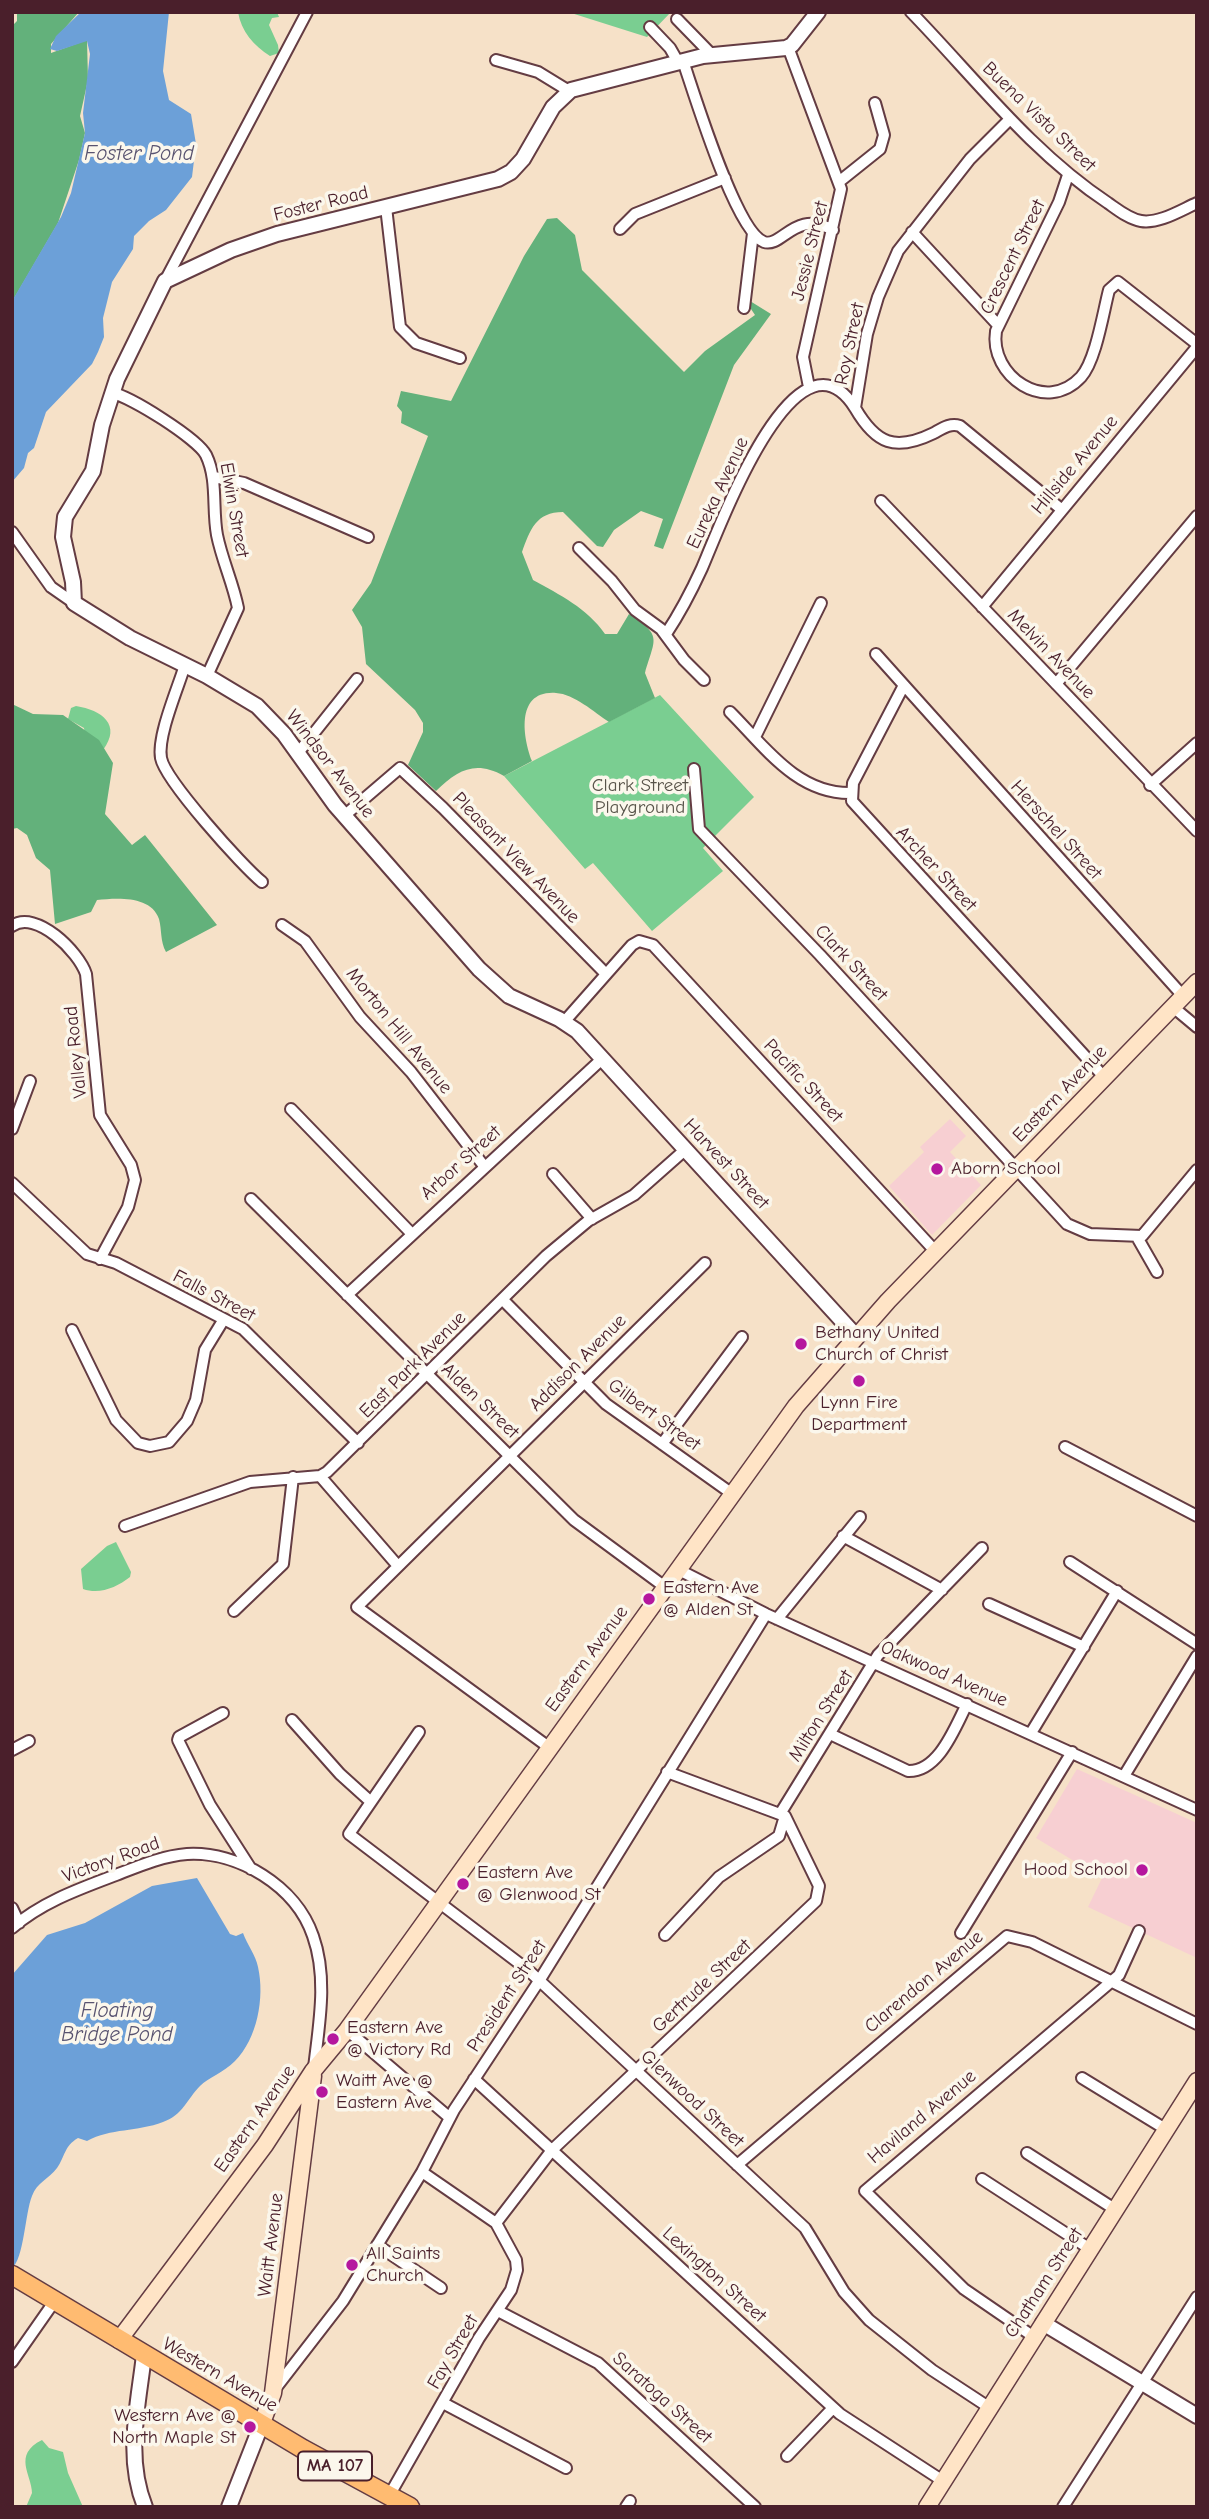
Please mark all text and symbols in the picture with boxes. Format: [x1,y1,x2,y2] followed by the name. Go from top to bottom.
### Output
[978,57,1100,177] street label: Buena Vista Street
[84,141,194,167] water label: Foster Pond
[271,181,371,227] street label: Foster Road
[975,196,1051,318] street label: Crescent Street
[787,199,833,303] street label: Jessie Street
[830,301,870,387] street label: Roy Street
[1027,411,1123,519] street label: Hillside Avenue
[682,434,754,552] street label: Eureka Avenue
[214,461,254,559] street label: Elwin Street
[1002,604,1100,704] street label: Melvin Avenue
[281,705,379,823] street label: Windsor Avenue
[592,775,688,819] park label: Clark Street Playground
[1006,776,1106,884] street label: Herschel Street
[447,788,585,928] street label: Pleasant View Avenue
[891,822,981,916] street label: Archer Street
[810,920,892,1006] street label: Clark Street
[341,963,457,1099] street label: Morton Hill Avenue
[60,1005,92,1099] street label: Valley Road
[759,1035,847,1127] street label: Pacific Street
[1008,1041,1112,1147] street label: Eastern Avenue
[678,1114,774,1214] street label: Harvest Street
[416,1121,506,1205] street label: Arbor Street
[951,1158,1061,1180] place label: Aborn School
[929,1161,945,1177] marker: Aborn School
[169,1265,259,1327] street label: Falls Street
[355,1307,471,1423] street label: East Park Avenue
[525,1310,631,1416] street label: Addison Avenue
[815,1322,948,1366] place label: Bethany United Church of Christ
[793,1336,809,1352] marker: Bethany United Church of Christ
[436,1358,524,1444] street label: Alden Street
[851,1373,867,1389] marker: Lynn Fire Department
[603,1374,705,1456] street label: Gilbert Street
[811,1392,907,1436] place label: Lynn Fire Department
[663,1577,759,1621] place label: Eastern Ave @ Alden St
[641,1591,657,1607] marker: Eastern Ave @ Alden St
[541,1601,633,1717] street label: Eastern Avenue
[877,1636,1011,1712] street label: Oakwood Avenue
[784,1666,858,1766] street label: Milton Street
[59,1832,163,1888] street label: Victory Road
[1024,1859,1128,1881] place label: Hood School
[477,1862,600,1906] place label: Eastern Ave @ Glenwood St
[1134,1862,1150,1878] marker: Hood School
[455,1876,471,1892] marker: Eastern Ave @ Glenwood St
[860,1926,988,2038] street label: Clarendon Avenue
[648,1934,756,2038] street label: Gertrude Street
[462,1936,552,2056] street label: President Street
[61,1998,173,2048] water label: Floating Bridge Pond
[347,2017,451,2061] place label: Eastern Ave @ Victory Rd
[325,2031,341,2047] marker: Eastern Ave @ Victory Rd
[636,2045,748,2153] street label: Glenwood Street
[210,2061,300,2177] street label: Eastern Avenue
[863,2065,981,2169] street label: Haviland Avenue
[336,2070,433,2114] place label: Waitt Ave @ Eastern Ave
[314,2084,330,2100] marker: Waitt Ave @ Eastern Ave
[253,2192,289,2298] street label: Waitt Avenue
[657,2222,771,2328] street label: Lexington Street
[1000,2224,1088,2342] street label: Chatham Street
[366,2243,440,2287] place label: All Saints Church
[344,2257,360,2273] marker: All Saints Church
[423,2311,483,2393] street label: Fay Street
[158,2333,282,2417] street label: Western Avenue
[608,2347,716,2449] street label: Saratoga Street
[112,2405,236,2449] place label: Western Ave @ North Maple St
[242,2419,258,2435] marker: Western Ave @ North Maple St
[298,2452,372,2480] road number: MA 107

